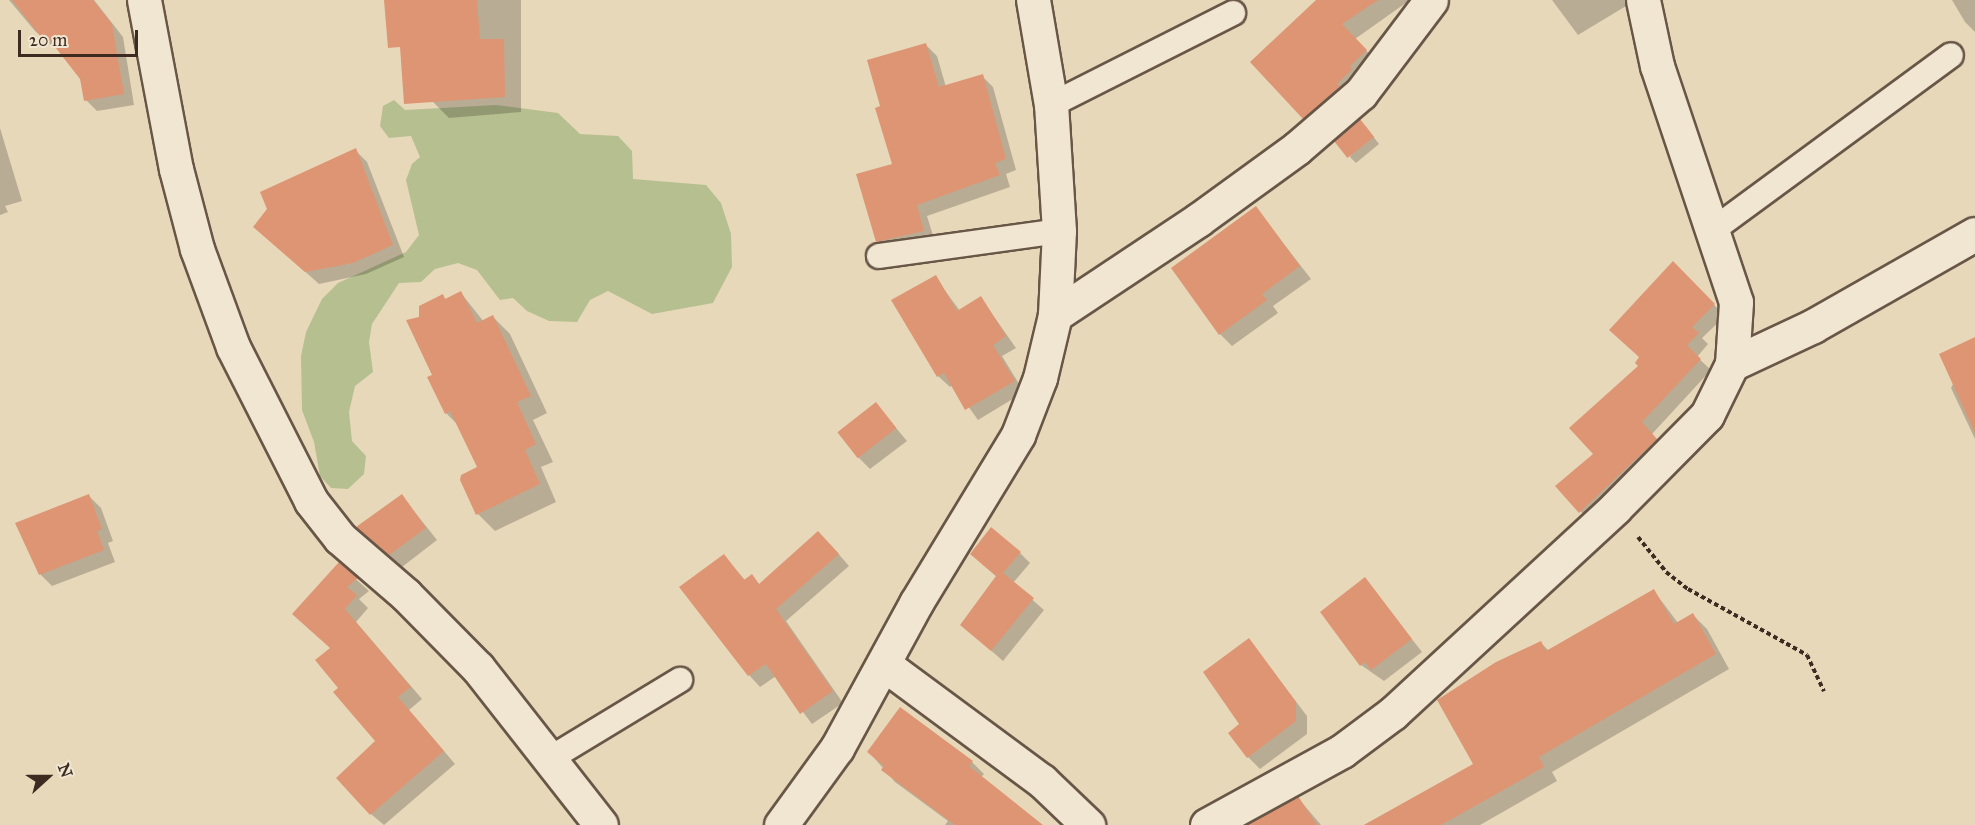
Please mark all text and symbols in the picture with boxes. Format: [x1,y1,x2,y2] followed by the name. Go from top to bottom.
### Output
[21,18,141,56] scale bar
[29,29,67,51] text: 20 m
[18,747,78,807] north arrow
[54,761,77,780] text: N

